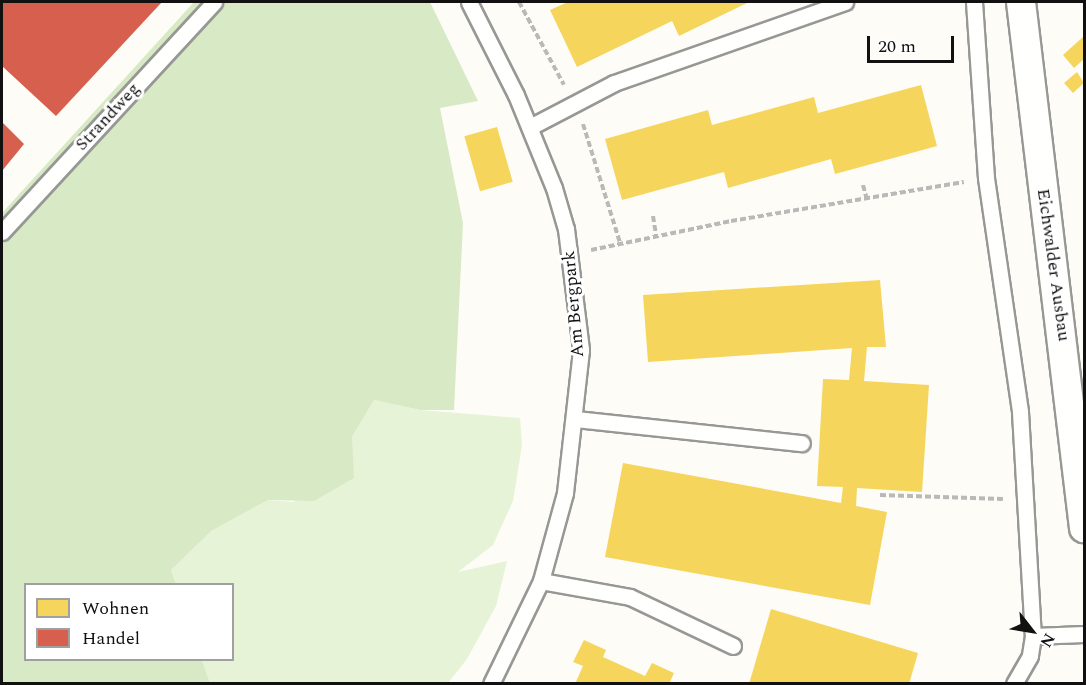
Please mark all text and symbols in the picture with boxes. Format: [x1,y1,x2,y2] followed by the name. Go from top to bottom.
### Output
[870,24,957,62] scale bar
[878,33,916,60] text: 20 m
[71,79,145,155] street label: Strandweg
[1032,187,1074,343] street label: Eichwalder Ausbau
[559,250,589,358] street label: Am Bergpark
[24,583,234,661] legend
[82,595,149,622] text: Wohnen
[1002,601,1062,661] north arrow
[82,625,140,652] text: Handel
[1034,628,1061,652] text: N

